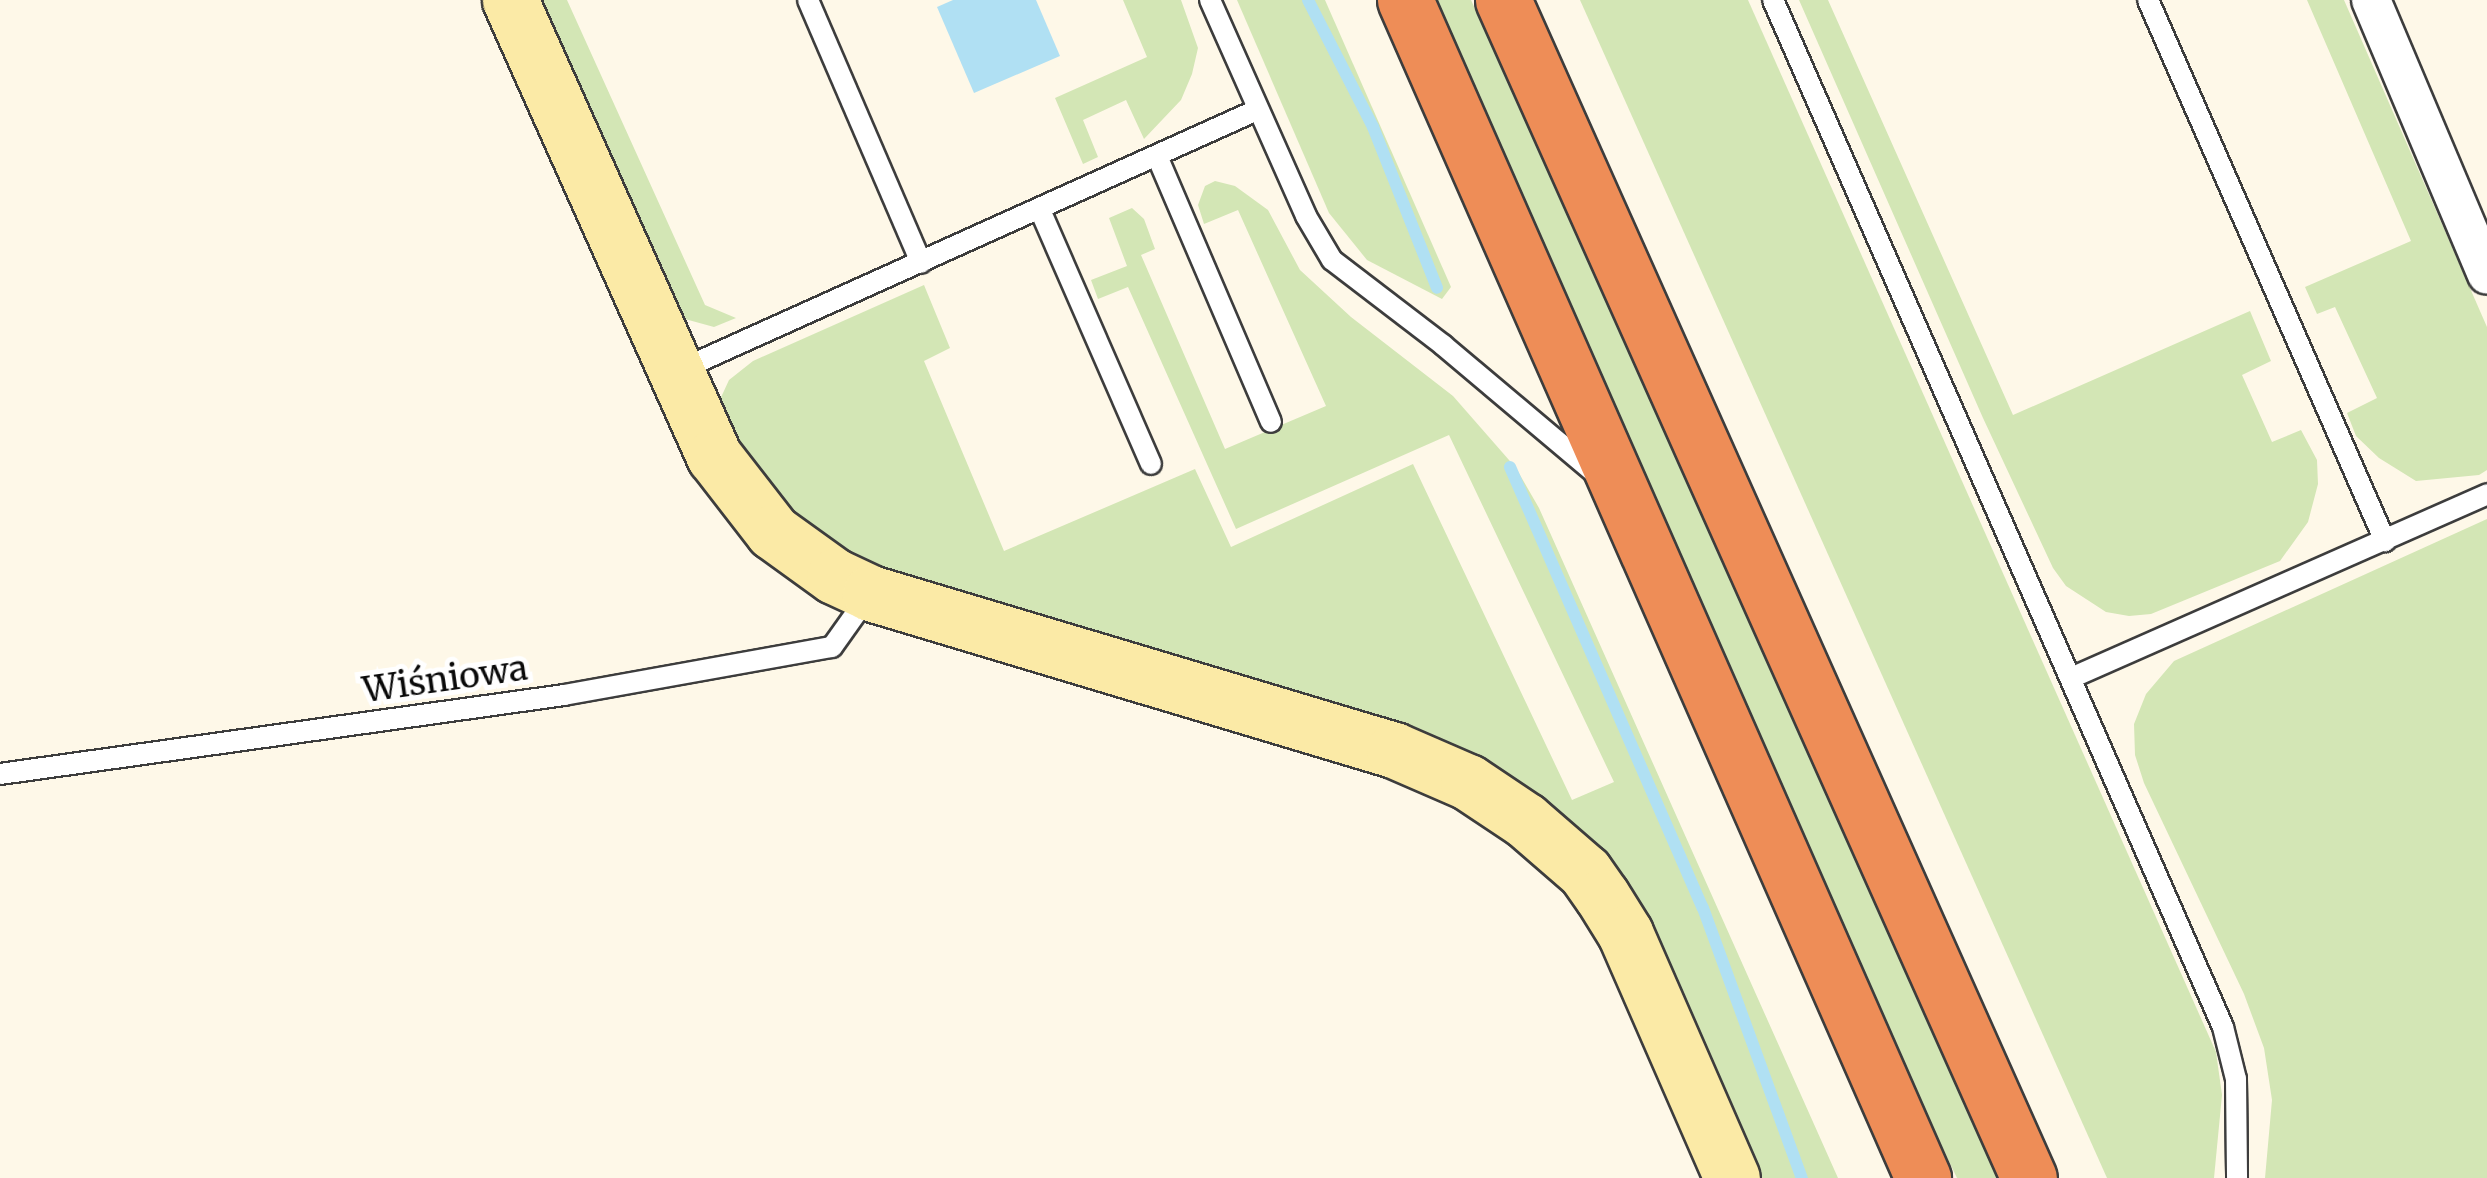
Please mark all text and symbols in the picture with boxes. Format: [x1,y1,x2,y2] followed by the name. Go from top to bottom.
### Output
[360,647,530,711] street label: Wiśniowa

